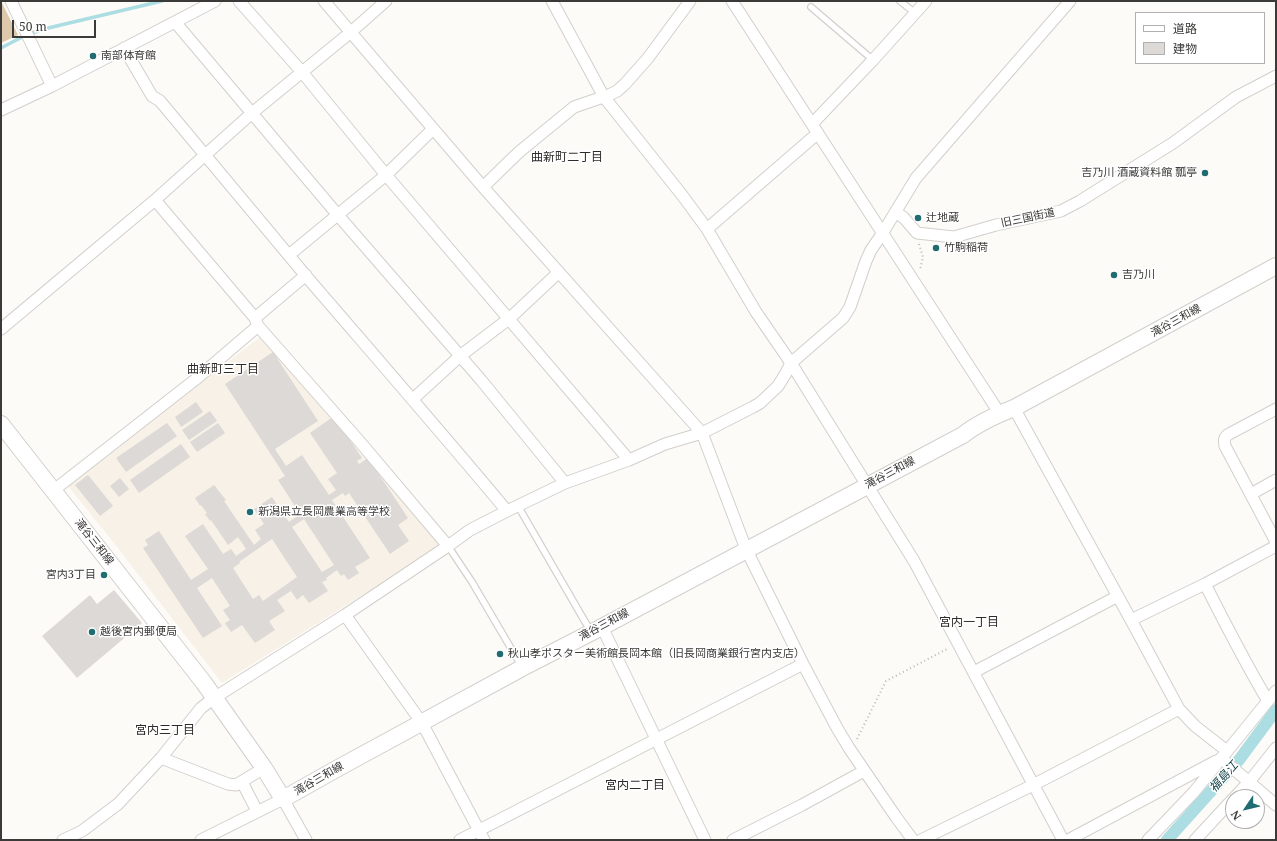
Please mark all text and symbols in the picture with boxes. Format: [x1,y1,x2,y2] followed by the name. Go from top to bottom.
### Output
[14,12,98,38] scale bar
[1135,12,1265,64] legend
[19,18,47,35] text: 50 m
[1173,20,1197,37] text: 道路
[1173,40,1197,57] text: 建物
[101,49,156,63] place label: 南部体育館
[88,51,98,61] marker: 南部体育館
[531,151,603,165] district label: 曲新町二丁目
[1081,166,1197,180] place label: 吉乃川 酒蔵資料館 瓢亭
[1200,168,1210,178] marker: 吉乃川 酒蔵資料館 瓢亭
[1000,206,1056,230] street label: 旧三国街道
[926,211,959,225] place label: 辻地蔵
[913,213,923,223] marker: 辻地蔵
[944,241,988,255] place label: 竹駒稲荷
[931,243,941,253] marker: 竹駒稲荷
[1122,268,1155,282] place label: 吉乃川
[1109,270,1119,280] marker: 吉乃川
[1149,302,1203,340] street label: 滝谷三和線
[187,363,259,377] district label: 曲新町三丁目
[863,454,917,492] street label: 滝谷三和線
[258,505,390,519] place label: 新潟県立長岡農業高等学校
[245,507,255,517] marker: 新潟県立長岡農業高等学校
[72,516,116,568] street label: 滝谷三和線
[46,568,96,582] place label: 宮内3丁目
[99,570,109,580] marker: 宮内3丁目
[577,606,631,644] street label: 滝谷三和線
[939,616,999,630] district label: 宮内一丁目
[100,625,177,639] place label: 越後宮内郵便局
[87,627,97,637] marker: 越後宮内郵便局
[508,647,805,661] place label: 秋山孝ポスター美術館長岡本館（旧長岡商業銀行宮内支店）
[495,649,505,659] marker: 秋山孝ポスター美術館長岡本館（旧長岡商業銀行宮内支店）
[135,724,195,738] district label: 宮内三丁目
[1207,759,1241,795] water label: 福島江
[292,760,346,798] street label: 滝谷三和線
[605,779,665,793] district label: 宮内二丁目
[1225,789,1265,829] north arrow
[1227,808,1244,823] text: N

